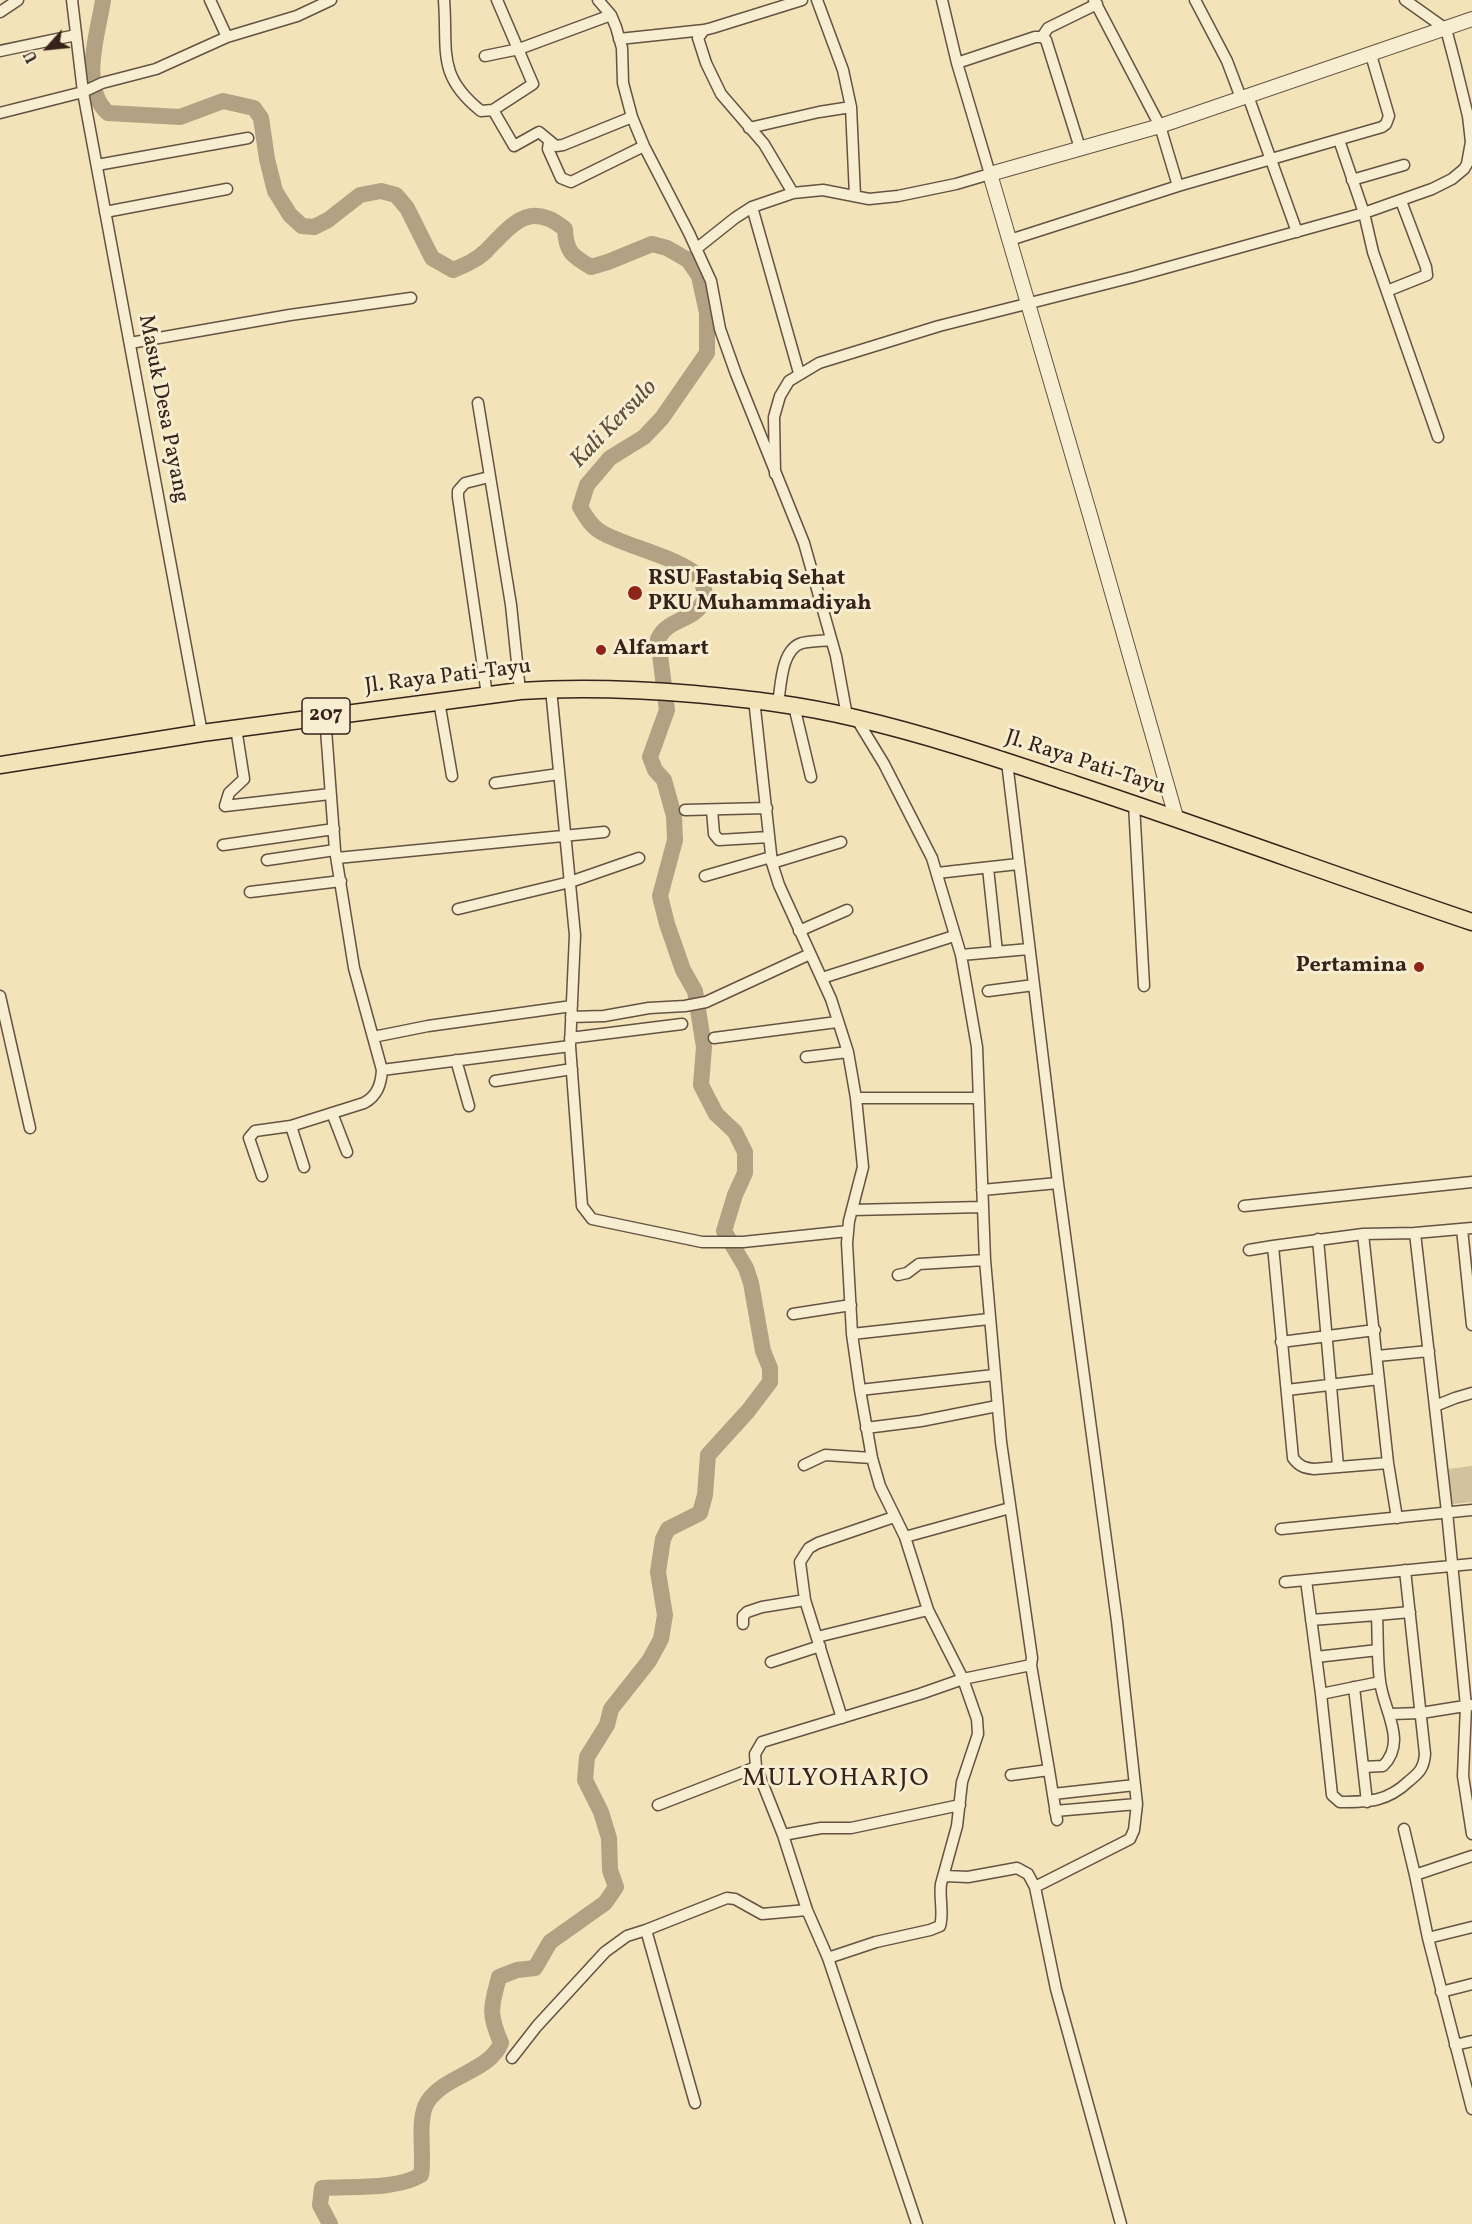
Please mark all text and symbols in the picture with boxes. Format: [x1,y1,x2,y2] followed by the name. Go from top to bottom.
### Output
[18,18,78,78] north arrow
[20,46,44,66] text: U
[131,313,193,505] street label: Masuk Desa Payang
[566,375,664,475] water label: Kali Kersulo
[648,567,872,618] place label: RSU Fastabiq Sehat PKU Muhammadiyah
[626,584,644,602] marker: RSU Fastabiq Sehat PKU Muhammadiyah
[613,637,709,663] place label: Alfamart
[594,643,608,657] marker: Alfamart
[363,655,533,701] street label: Jl. Raya Pati-Tayu
[302,698,350,734] road number: 207
[1001,726,1169,802] street label: Jl. Raya Pati-Tayu
[1296,954,1407,980] place label: Pertamina
[1412,960,1426,974] marker: Pertamina
[742,1764,930,1796] district label: MULYOHARJO

